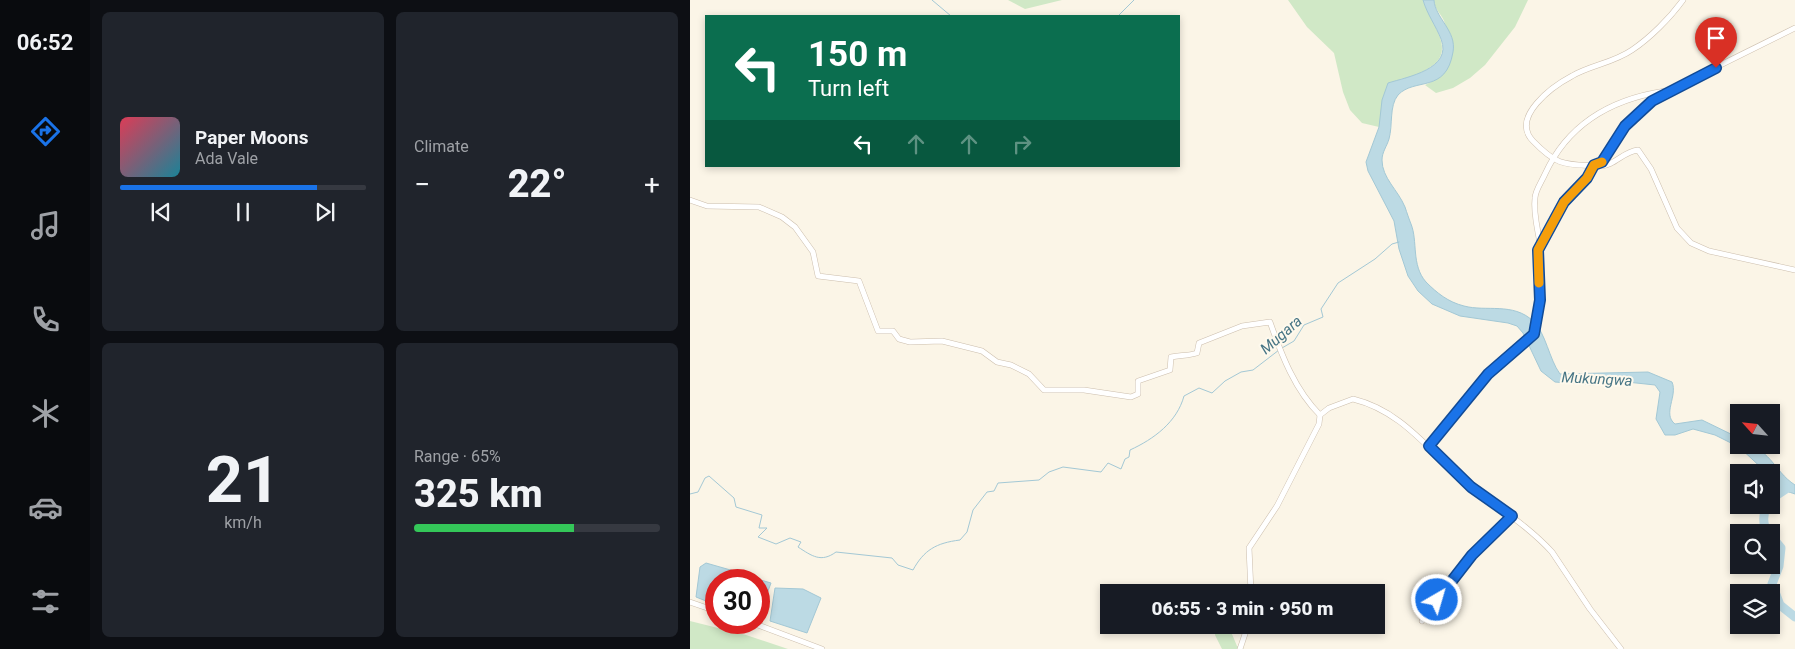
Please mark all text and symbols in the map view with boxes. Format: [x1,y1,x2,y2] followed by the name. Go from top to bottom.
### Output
[1695,17,1737,68] pin
[1702,24,1730,52] icon: arrive
[17,30,73,55] text: 06:52
[808,34,907,75] text: 150 m
[725,35,790,100] icon: left
[808,76,889,101] text: Turn left
[28,114,63,149] icon: directions
[195,126,308,149] text: Paper Moons
[849,130,877,158] icon: left
[902,130,930,158] icon: ahead
[955,130,983,158] icon: ahead
[1008,130,1036,158] icon: right
[414,137,469,156] text: Climate
[195,149,258,168] text: Ada Vale
[508,162,566,206] text: 22°
[414,168,430,201] text: −
[644,168,660,201] text: +
[147,198,175,226] icon: previous
[229,198,257,226] icon: pause
[311,198,339,226] icon: next
[28,208,63,243] icon: music
[28,302,63,337] icon: phone
[1256,312,1306,358] water label: Mugara
[1561,368,1633,390] water label: Mukungwa
[28,396,63,431] icon: climate
[1730,404,1780,454] north arrow
[1730,404,1780,634] map controls
[206,442,280,518] text: 21
[414,447,501,466] text: Range · 65%
[1730,464,1780,514] button: sound
[414,472,543,516] text: 325 km
[28,490,63,525] icon: car
[224,513,262,532] text: km/h
[1730,524,1780,574] button: search
[705,569,770,634] speed limit sign: 30
[1410,573,1462,625] position arrow
[28,584,63,619] icon: filters
[1730,584,1780,634] button: layers
[1151,597,1334,620] text: 06:55 · 3 min · 950 m

